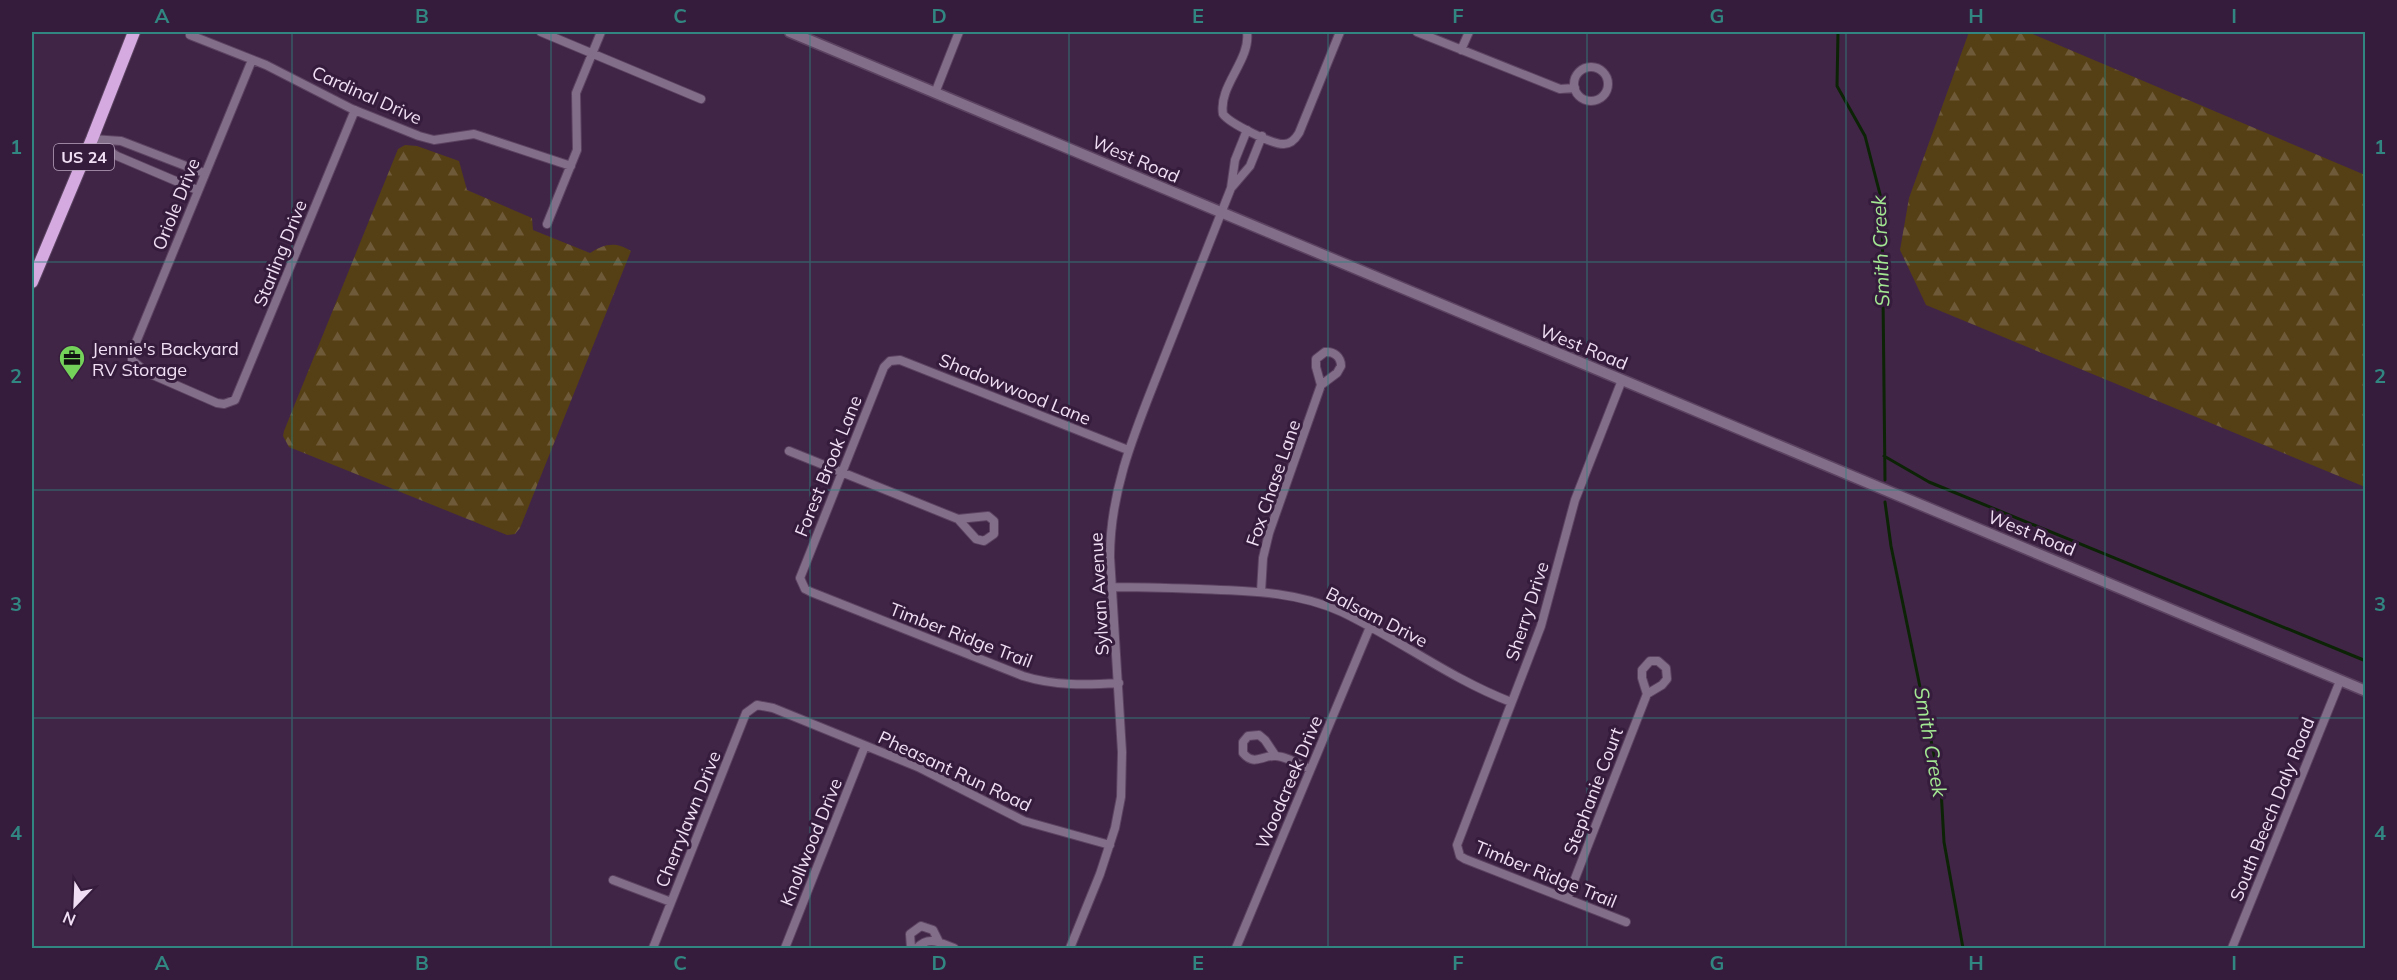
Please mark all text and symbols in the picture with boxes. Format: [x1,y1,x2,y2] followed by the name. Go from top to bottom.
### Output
[155,3,170,28] text: A
[415,3,429,28] text: B
[673,3,687,28] text: C
[931,3,947,28] text: D
[1192,3,1204,28] text: E
[1452,3,1464,28] text: F
[1710,3,1724,28] text: G
[1968,3,1984,28] text: H
[2231,3,2237,28] text: I
[308,60,426,130] street label: Cardinal Drive
[1089,130,1183,188] street label: West Road
[10,134,22,159] text: 1
[2374,134,2386,159] text: 1
[54,144,114,170] road number: US 24
[147,155,205,253] street label: Oriole Drive
[1866,194,1894,307] water label: Smith Creek
[248,196,312,310] street label: Starling Drive
[1537,319,1631,375] street label: West Road
[92,337,239,381] place label: Jennie's Backyard RV Storage
[57,343,87,381] office icon: Jennie's Backyard RV Storage
[936,348,1094,430] street label: Shadowwood Lane
[10,363,22,388] text: 2
[2374,363,2386,388] text: 2
[789,392,867,540] street label: Forest Brook Lane
[1241,417,1305,549] street label: Fox Chase Lane
[1985,505,2079,561] street label: West Road
[1084,532,1114,656] street label: Sylvan Avenue
[1500,559,1554,663] street label: Sherry Drive
[1322,582,1432,652] street label: Balsam Drive
[10,591,22,616] text: 3
[2374,591,2386,616] text: 3
[886,597,1036,673] street label: Timber Ridge Trail
[1909,685,1953,800] water label: Smith Creek
[1251,712,1327,852] street label: Woodcreek Drive
[2225,714,2319,904] street label: South Beech Daly Road
[1558,724,1628,858] street label: Stephanie Court
[875,725,1035,817] street label: Pheasant Run Road
[650,747,726,891] street label: Cherrylawn Drive
[775,775,847,909] street label: Knollwood Drive
[10,820,22,845] text: 4
[2374,820,2386,845] text: 4
[1472,835,1620,913] street label: Timber Ridge Trail
[45,875,105,935] north arrow
[60,907,79,930] text: N
[155,950,170,975] text: A
[415,950,429,975] text: B
[673,950,687,975] text: C
[931,950,947,975] text: D
[1192,950,1204,975] text: E
[1452,950,1464,975] text: F
[1710,950,1724,975] text: G
[1968,950,1984,975] text: H
[2231,950,2237,975] text: I

